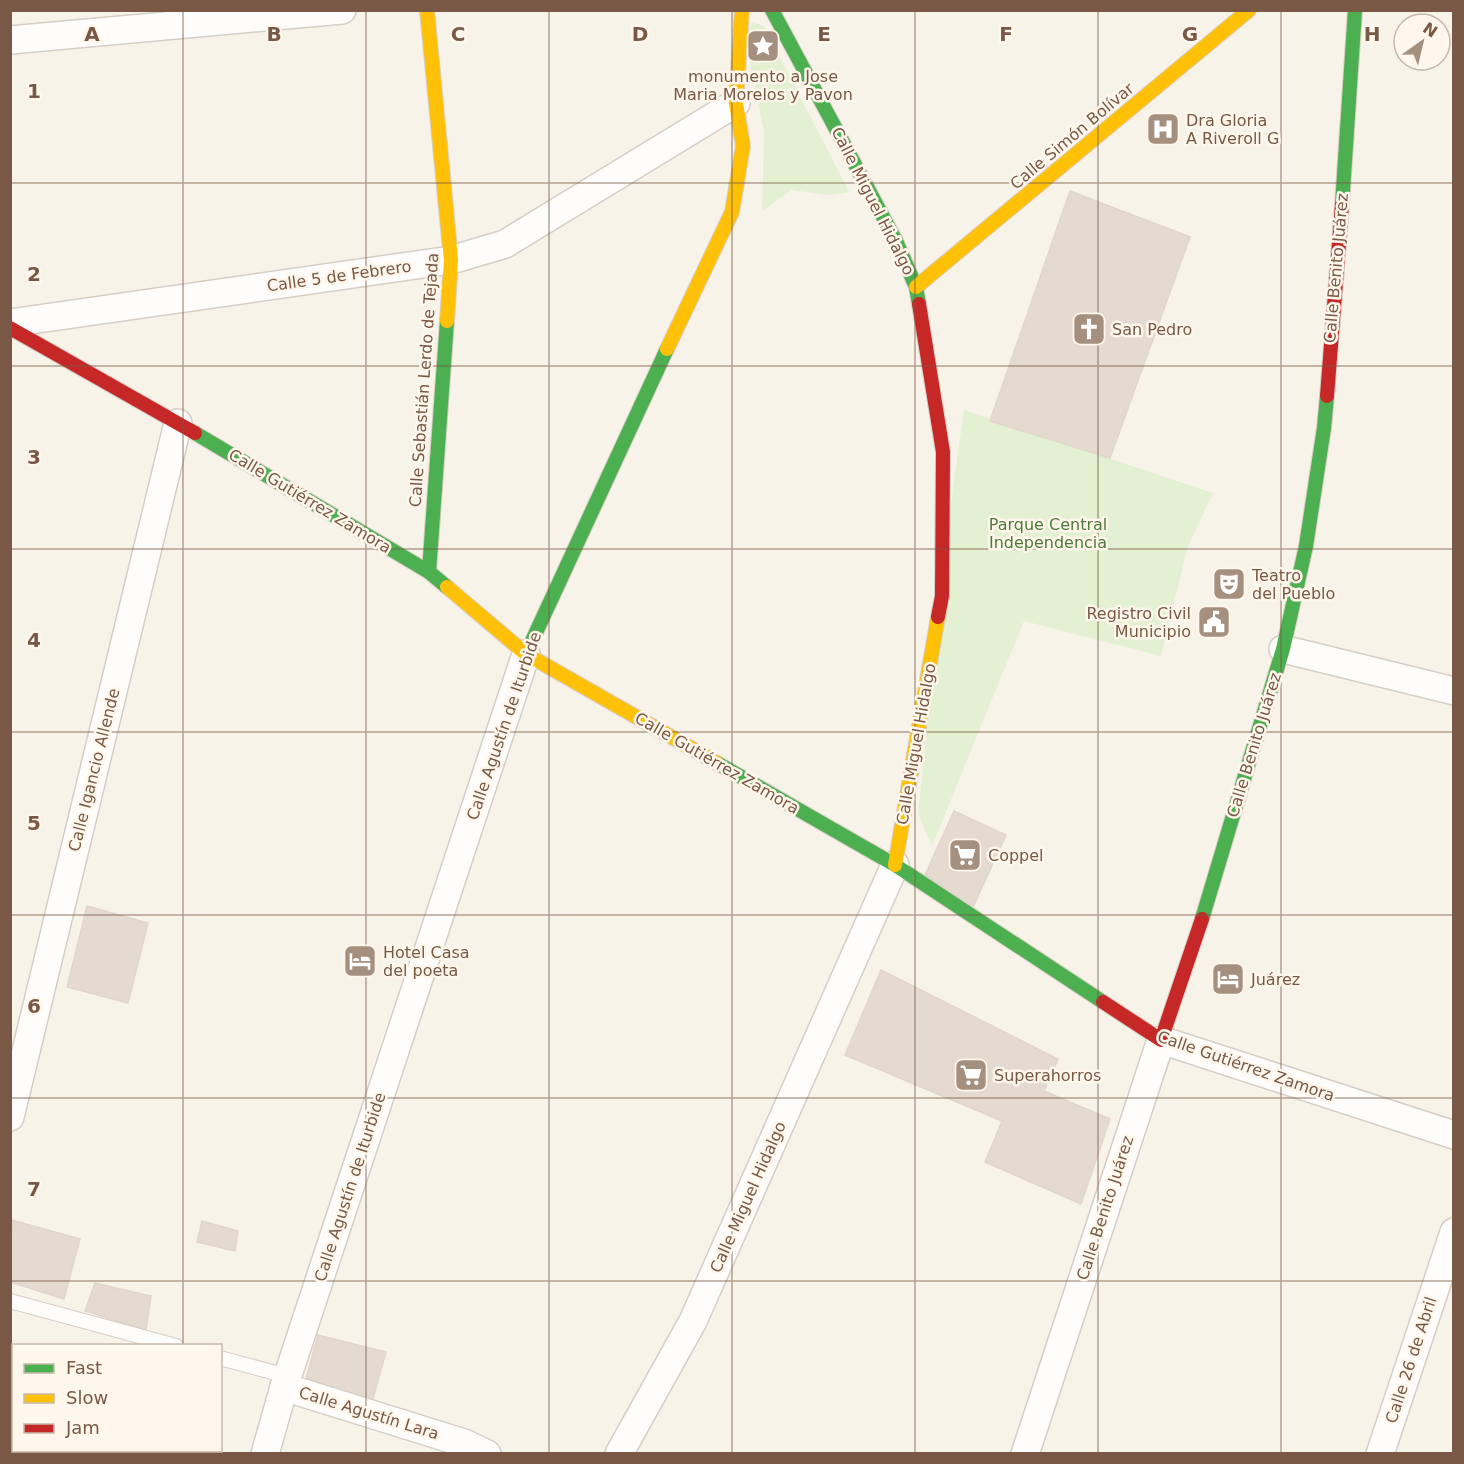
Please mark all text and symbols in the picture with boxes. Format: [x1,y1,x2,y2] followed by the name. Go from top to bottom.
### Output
[1392,12,1452,72] north arrow
[1419,18,1441,42] text: N
[84,22,100,46] text: A
[266,22,282,46] text: B
[451,22,465,46] text: C
[632,22,648,46] text: D
[817,22,831,46] text: E
[999,22,1013,46] text: F
[1182,22,1198,46] text: G
[1364,22,1380,46] text: H
[745,28,781,64] place icon: monumento a Jose Maria Morelos y Pavon
[673,67,853,104] place label: monumento a Jose Maria Morelos y Pavon
[1006,78,1138,193] street label: Calle Simón Bolívar
[27,79,41,103] text: 1
[1145,111,1181,147] hospital icon: Dra Gloria A Riveroll G
[1186,111,1279,148] place label: Dra Gloria A Riveroll G
[827,124,919,278] street label: Calle Miguel Hidalgo
[1320,192,1352,344] street label: Calle Benito Juárez
[406,252,442,508] street label: Calle Sebastián Lerdo de Tejada
[266,256,412,296] street label: Calle 5 de Febrero
[27,262,41,286] text: 2
[1071,311,1107,347] church icon: San Pedro
[1112,320,1192,339] place label: San Pedro
[27,445,41,469] text: 3
[225,445,395,557] street label: Calle Gutiérrez Zamora
[989,515,1107,552] park label: Parque Central Independencia
[1211,566,1247,602] theatre icon: Teatro del Pueblo
[1251,566,1335,603] place label: Teatro del Pueblo
[1086,604,1191,641] place label: Registro Civil Municipio
[1196,604,1232,640] public building icon: Registro Civil Municipio
[27,628,41,652] text: 4
[463,629,545,823] street label: Calle Agustín de Iturbide
[892,662,940,826] street label: Calle Miguel Hidalgo
[1223,670,1285,820] street label: Calle Benito Juárez
[65,686,123,854] street label: Calle Igancio Allende
[632,708,802,818] street label: Calle Gutiérrez Zamora
[27,811,41,835] text: 5
[947,837,983,873] supermarket icon: Coppel
[988,846,1044,865] place label: Coppel
[342,943,378,979] hotel icon: Hotel Casa del poeta
[383,943,470,980] place label: Hotel Casa del poeta
[1210,961,1246,997] hotel icon: Juárez
[1250,970,1300,989] place label: Juárez
[27,994,41,1018] text: 6
[1155,1027,1337,1105] street label: Calle Gutiérrez Zamora
[953,1057,989,1093] supermarket icon: Superahorros
[994,1066,1101,1085] place label: Superahorros
[310,1090,390,1284] street label: Calle Agustín de Iturbide
[706,1118,790,1276] street label: Calle Miguel Hidalgo
[1073,1134,1137,1282] street label: Calle Benito Juárez
[27,1177,41,1201] text: 7
[1382,1294,1440,1426] street label: Calle 26 de Abril
[12,1344,222,1452] legend
[66,1357,102,1378] text: Fast
[297,1383,441,1443] street label: Calle Agustín Lara
[66,1387,108,1408] text: Slow
[65,1417,100,1438] text: Jam

